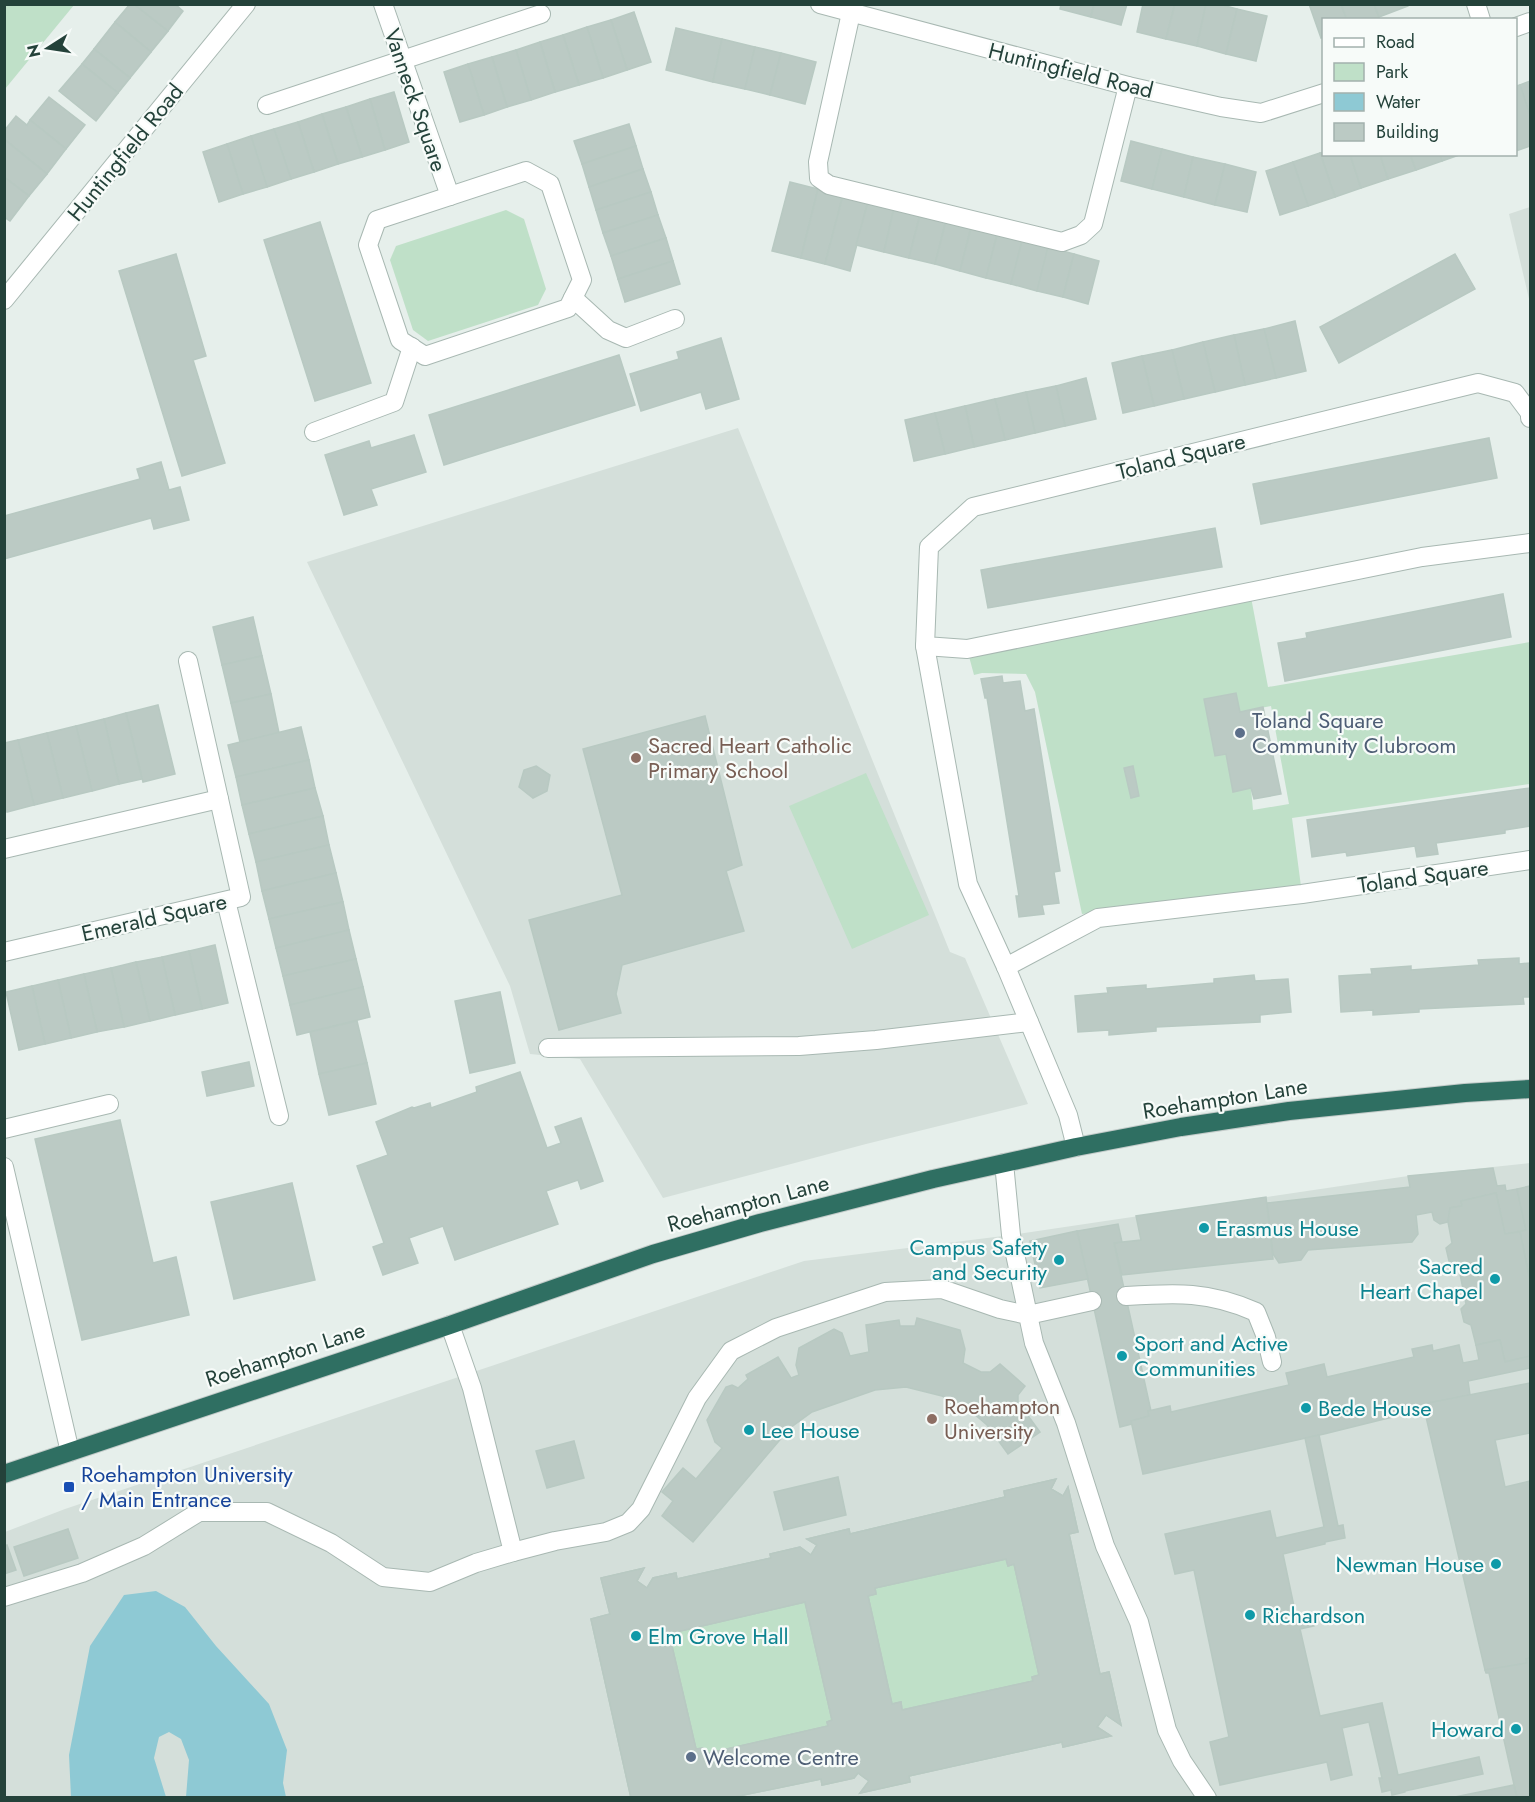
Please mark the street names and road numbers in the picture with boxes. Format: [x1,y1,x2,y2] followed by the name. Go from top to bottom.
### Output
[377,24,455,176] street label: Vanneck Square
[985,34,1157,106] street label: Huntingfield Road
[59,76,191,228] street label: Huntingfield Road
[1113,425,1249,487] street label: Toland Square
[1356,851,1490,901] street label: Toland Square
[78,885,230,949] street label: Emerald Square
[1140,1069,1310,1127] street label: Roehampton Lane
[664,1166,832,1240] street label: Roehampton Lane
[201,1313,369,1395] street label: Roehampton Lane

